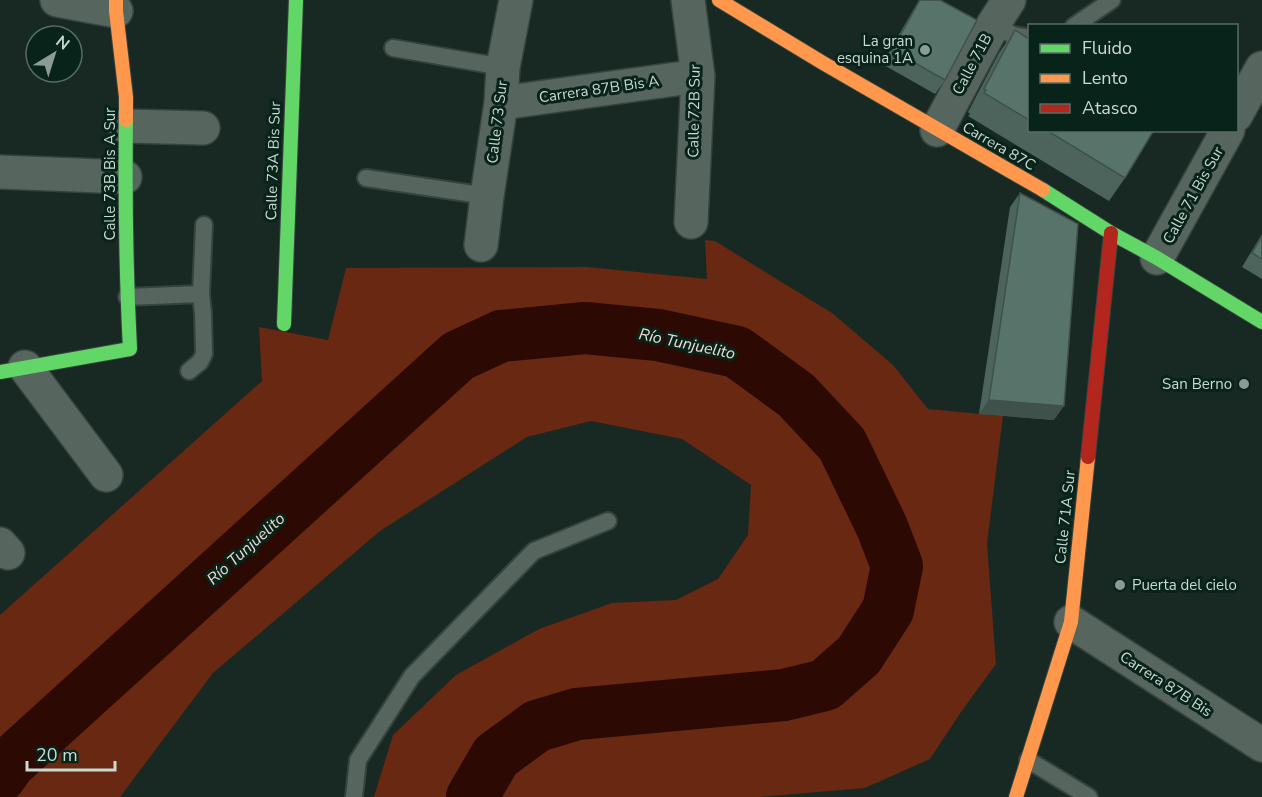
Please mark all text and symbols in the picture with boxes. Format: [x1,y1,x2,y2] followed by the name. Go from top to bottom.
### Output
[24,24,84,84] north arrow
[1028,24,1238,132] legend
[948,30,996,98] street label: Calle 71B
[51,31,74,55] text: N
[837,31,913,68] place label: La gran esquina 1A
[1082,36,1132,60] text: Fluido
[918,43,932,57] marker: La gran esquina 1A
[683,63,705,158] street label: Calle 72B Sur
[1082,66,1128,90] text: Lento
[538,71,660,107] street label: Carrera 87B Bis A
[482,79,512,165] street label: Calle 73 Sur
[1082,96,1138,120] text: Atasco
[261,101,285,221] street label: Calle 73A Bis Sur
[100,107,120,240] street label: Calle 73B Bis A Sur
[959,117,1039,175] street label: Carrera 87C
[1158,142,1228,247] street label: Calle 71 Bis Sur
[637,323,737,365] water label: Río Tunjuelito
[1162,374,1232,394] place label: San Berno
[1237,377,1251,391] marker: San Berno
[1050,468,1080,565] street label: Calle 71A Sur
[202,508,290,590] water label: Río Tunjuelito
[1132,575,1237,595] place label: Puerta del cielo
[1113,578,1127,592] marker: Puerta del cielo
[1116,647,1216,721] street label: Carrera 87B Bis
[27,734,116,772] scale bar
[36,743,78,767] text: 20 m

